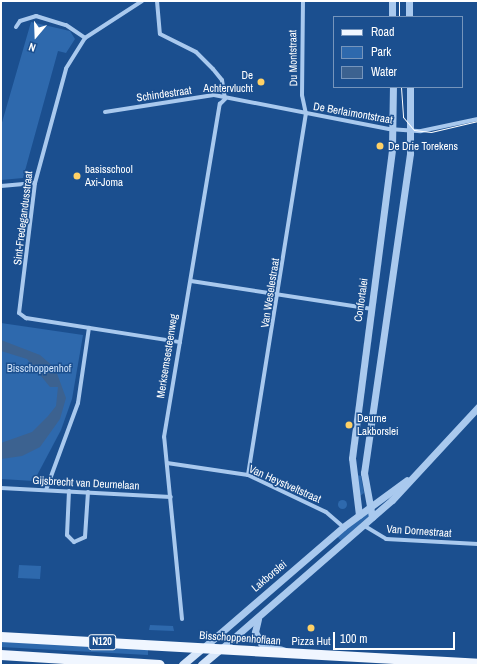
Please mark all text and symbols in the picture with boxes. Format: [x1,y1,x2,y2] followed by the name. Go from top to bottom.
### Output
[16,16,56,56] north arrow
[333,16,463,88] legend
[371,24,395,40] text: Road
[286,30,300,86] street label: Du Montstraat
[27,40,37,55] text: N
[371,44,391,60] text: Park
[371,64,397,80] text: Water
[203,69,253,95] place label: De Achtervlucht
[256,77,266,87] marker: De Achtervlucht
[136,84,192,104] street label: Schindestraat
[312,100,394,126] street label: De Berlaimontstraat
[388,139,458,153] place label: De Drie Torekens
[375,141,385,151] marker: De Drie Torekens
[85,163,133,189] place label: basisschool Axi-Joma
[11,170,35,266] street label: Sint-Fredegandusstraat
[72,171,82,181] marker: basisschool Axi-Joma
[258,257,282,329] street label: Van Weselestraat
[351,277,371,323] street label: Confortalei
[154,313,180,399] street label: Merksemsesteenweg
[7,361,71,375] park label: Bisschoppenhof
[357,412,399,438] place label: Deurne Lakborslei
[344,420,354,430] marker: Deurne Lakborslei
[247,462,323,506] street label: Van Heystveltstraat
[32,474,140,492] street label: Gijsbrecht van Deurnelaan
[386,522,452,540] street label: Van Dornestraat
[249,558,289,594] street label: Lakborslei
[306,623,316,633] marker: Pizza Hut
[335,624,457,650] scale bar
[199,629,281,647] street label: Bisschoppenhoflaan
[340,631,367,647] text: 100 m
[88,634,116,650] road number: N120
[291,634,331,648] place label: Pizza Hut

